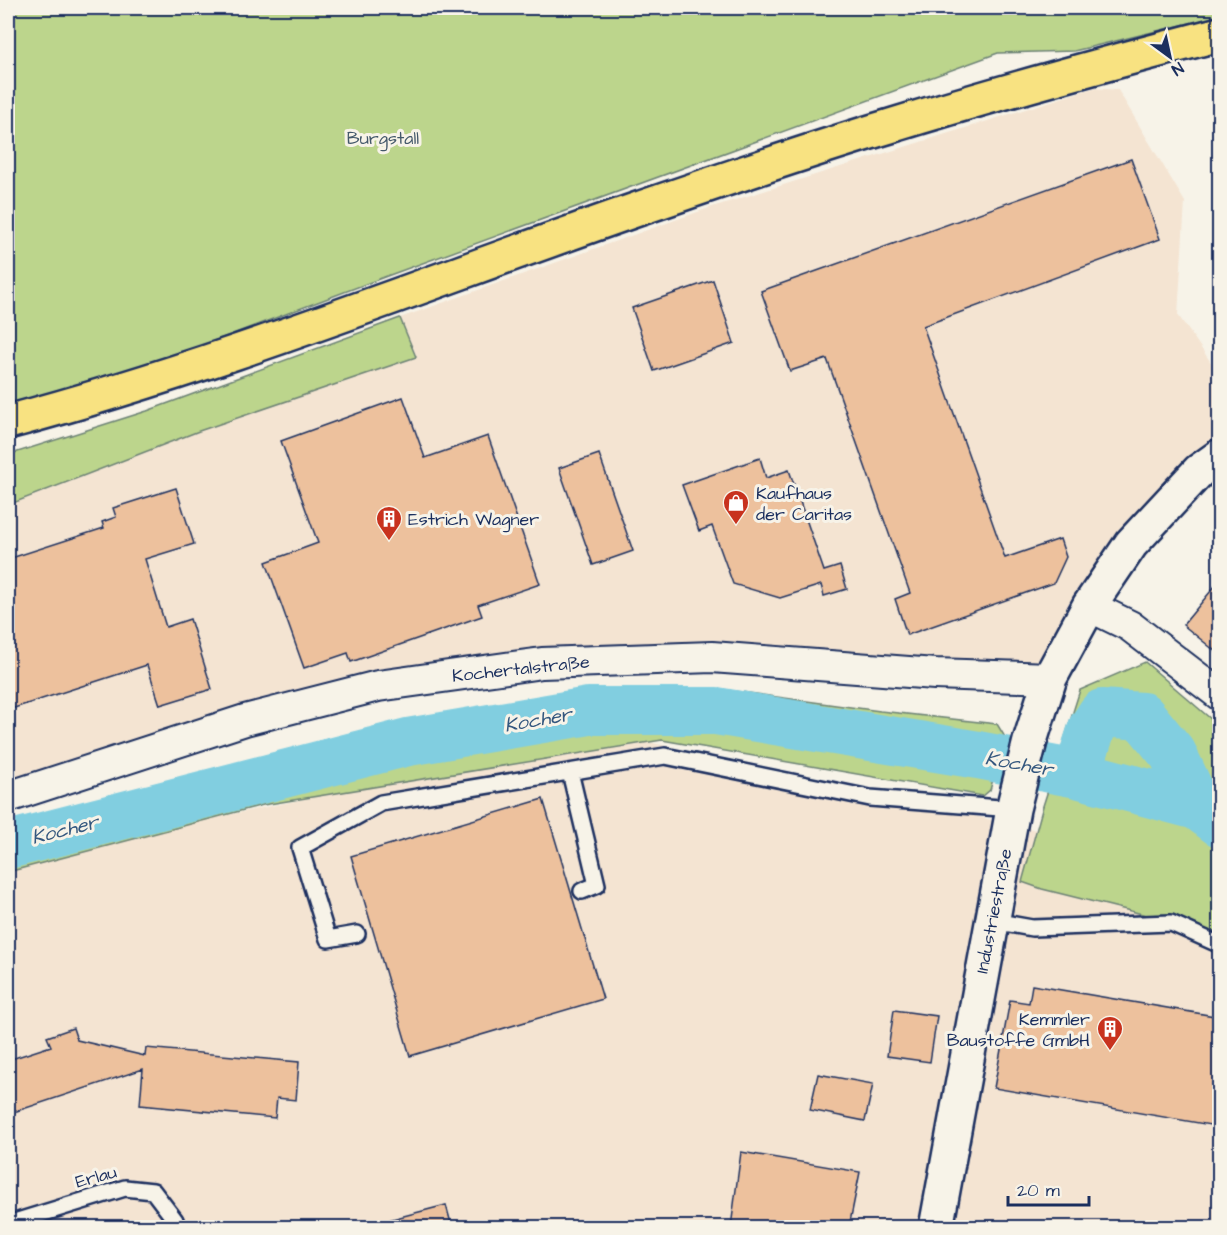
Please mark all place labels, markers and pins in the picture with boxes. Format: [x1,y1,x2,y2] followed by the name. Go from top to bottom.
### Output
[756,481,852,527] place label: Kaufhaus der Caritas
[721,488,751,526] shop icon: Kaufhaus der Caritas
[374,504,404,542] building icon: Estrich Wagner
[408,507,539,533] place label: Estrich Wagner
[947,1007,1090,1053] place label: Kemmler Baustoffe GmbH
[1095,1014,1125,1052] building icon: Kemmler Baustoffe GmbH

